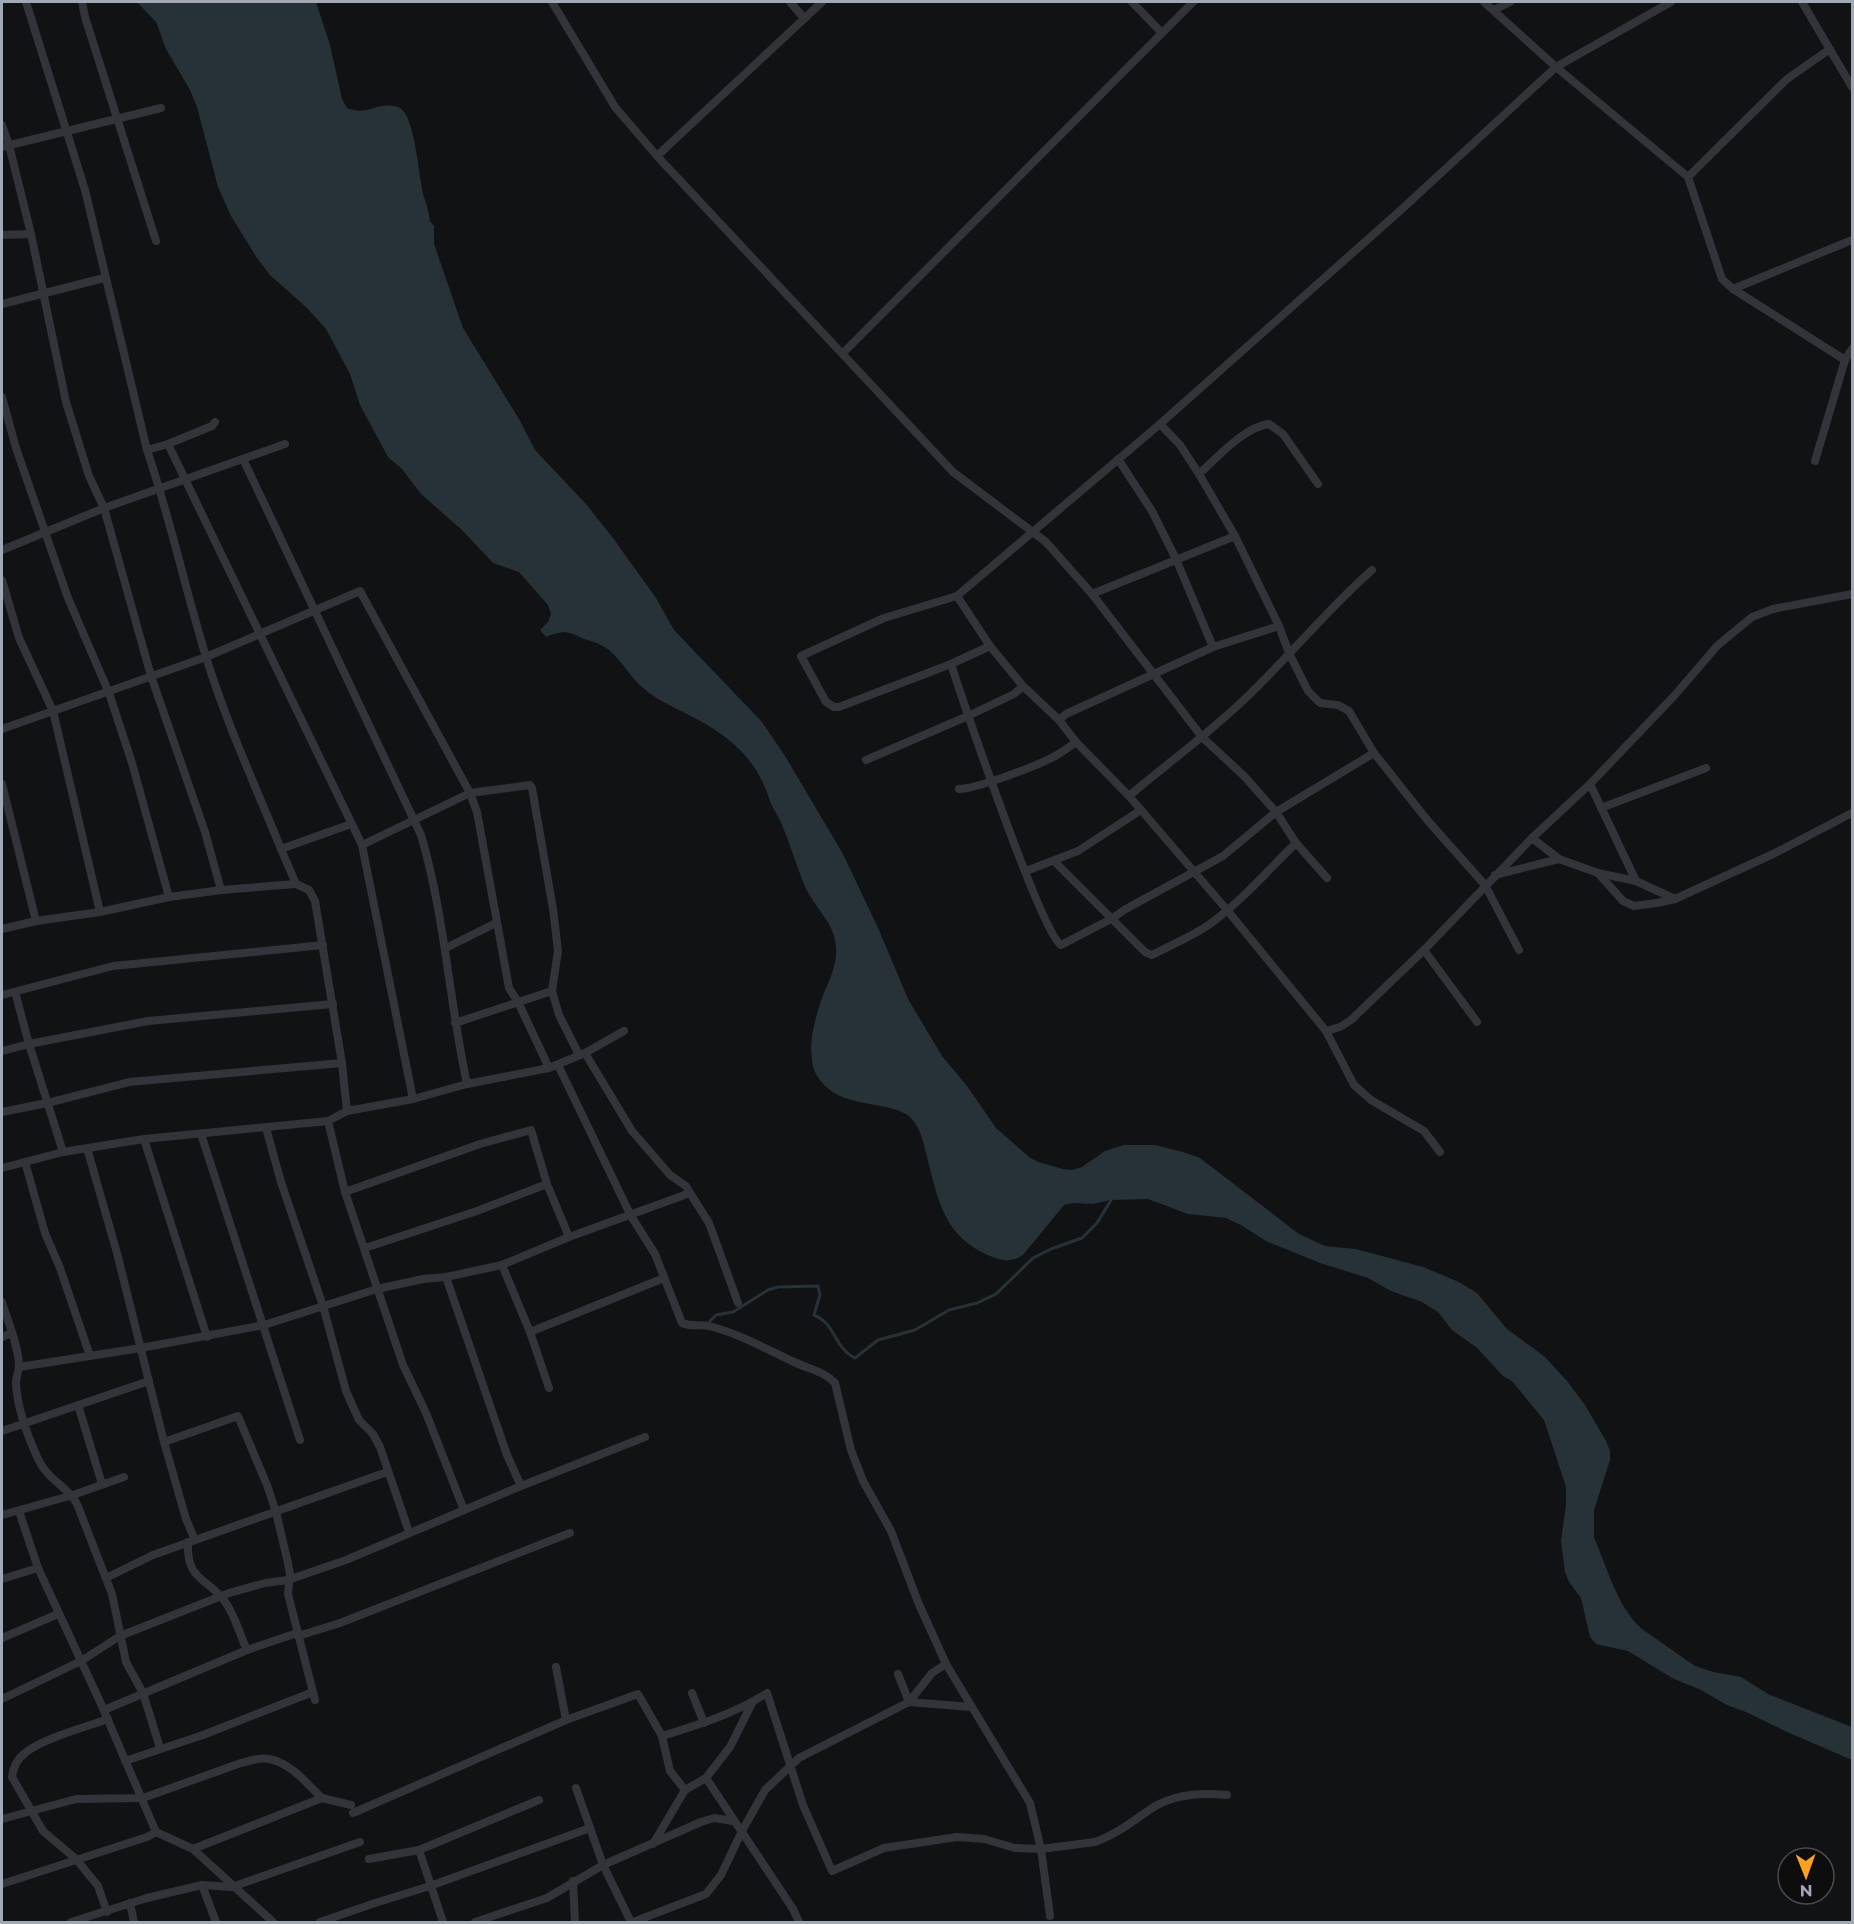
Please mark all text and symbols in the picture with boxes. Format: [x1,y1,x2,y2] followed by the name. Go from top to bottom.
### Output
[1776,1846,1836,1906] north arrow
[1800,1881,1813,1900] text: N

